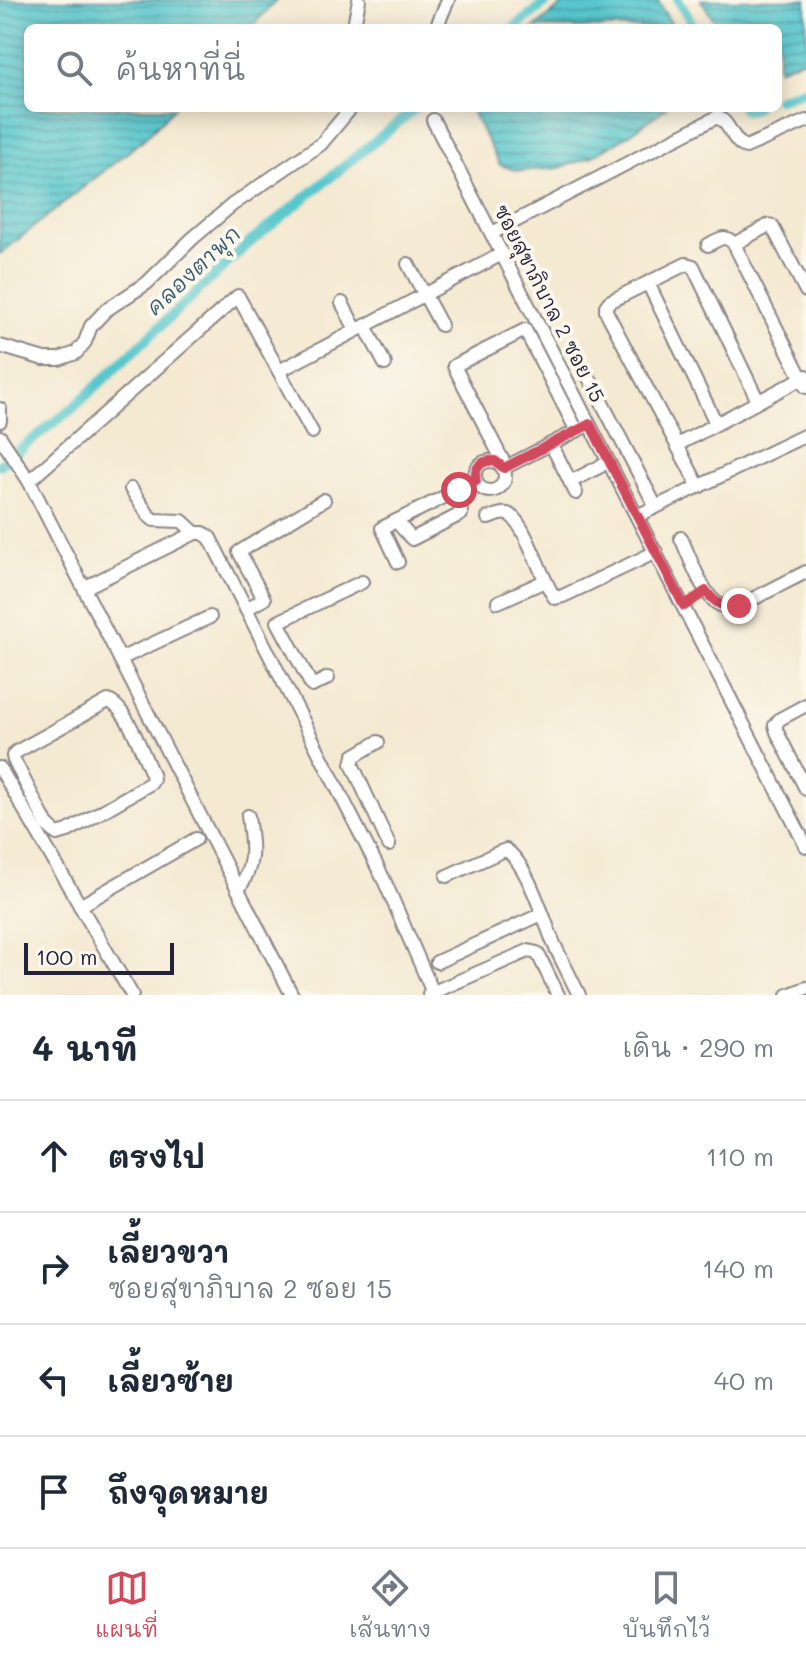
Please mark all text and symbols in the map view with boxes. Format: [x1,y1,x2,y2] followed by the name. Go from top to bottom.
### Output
[24,24,782,112] search box
[52,46,96,90] icon: search
[116,48,245,88] text: ค้นหาที่นี่
[485,200,611,408] street label: ซอยสุขาภิบาล 2 ซอย 15
[140,219,248,323] water label: คลองตาพุก
[441,472,477,508] route start
[721,588,757,624] route end
[24,939,174,975] scale bar
[36,942,98,971] text: 100 m
[32,1025,138,1070] text: 4 นาที
[623,1030,774,1064] text: เดิน · 290 m
[32,1134,76,1178] icon: ahead
[108,1136,205,1176] text: ตรงไป
[706,1139,774,1173] text: 110 m
[108,1231,229,1271] text: เลี้ยวขวา
[32,1246,76,1290] icon: right
[702,1251,774,1285] text: 140 m
[108,1271,392,1305] text: ซอยสุขาภิบาล 2 ซอย 15
[32,1358,76,1402] icon: left
[108,1360,234,1400] text: เลี้ยวซ้าย
[714,1363,774,1397] text: 40 m
[32,1470,76,1514] icon: arrive
[108,1472,268,1512] text: ถึงจุดหมาย
[96,1566,158,1643] tab: แผนที่
[349,1566,431,1643] tab: เส้นทาง
[622,1566,710,1643] tab: บันทึกไว้

